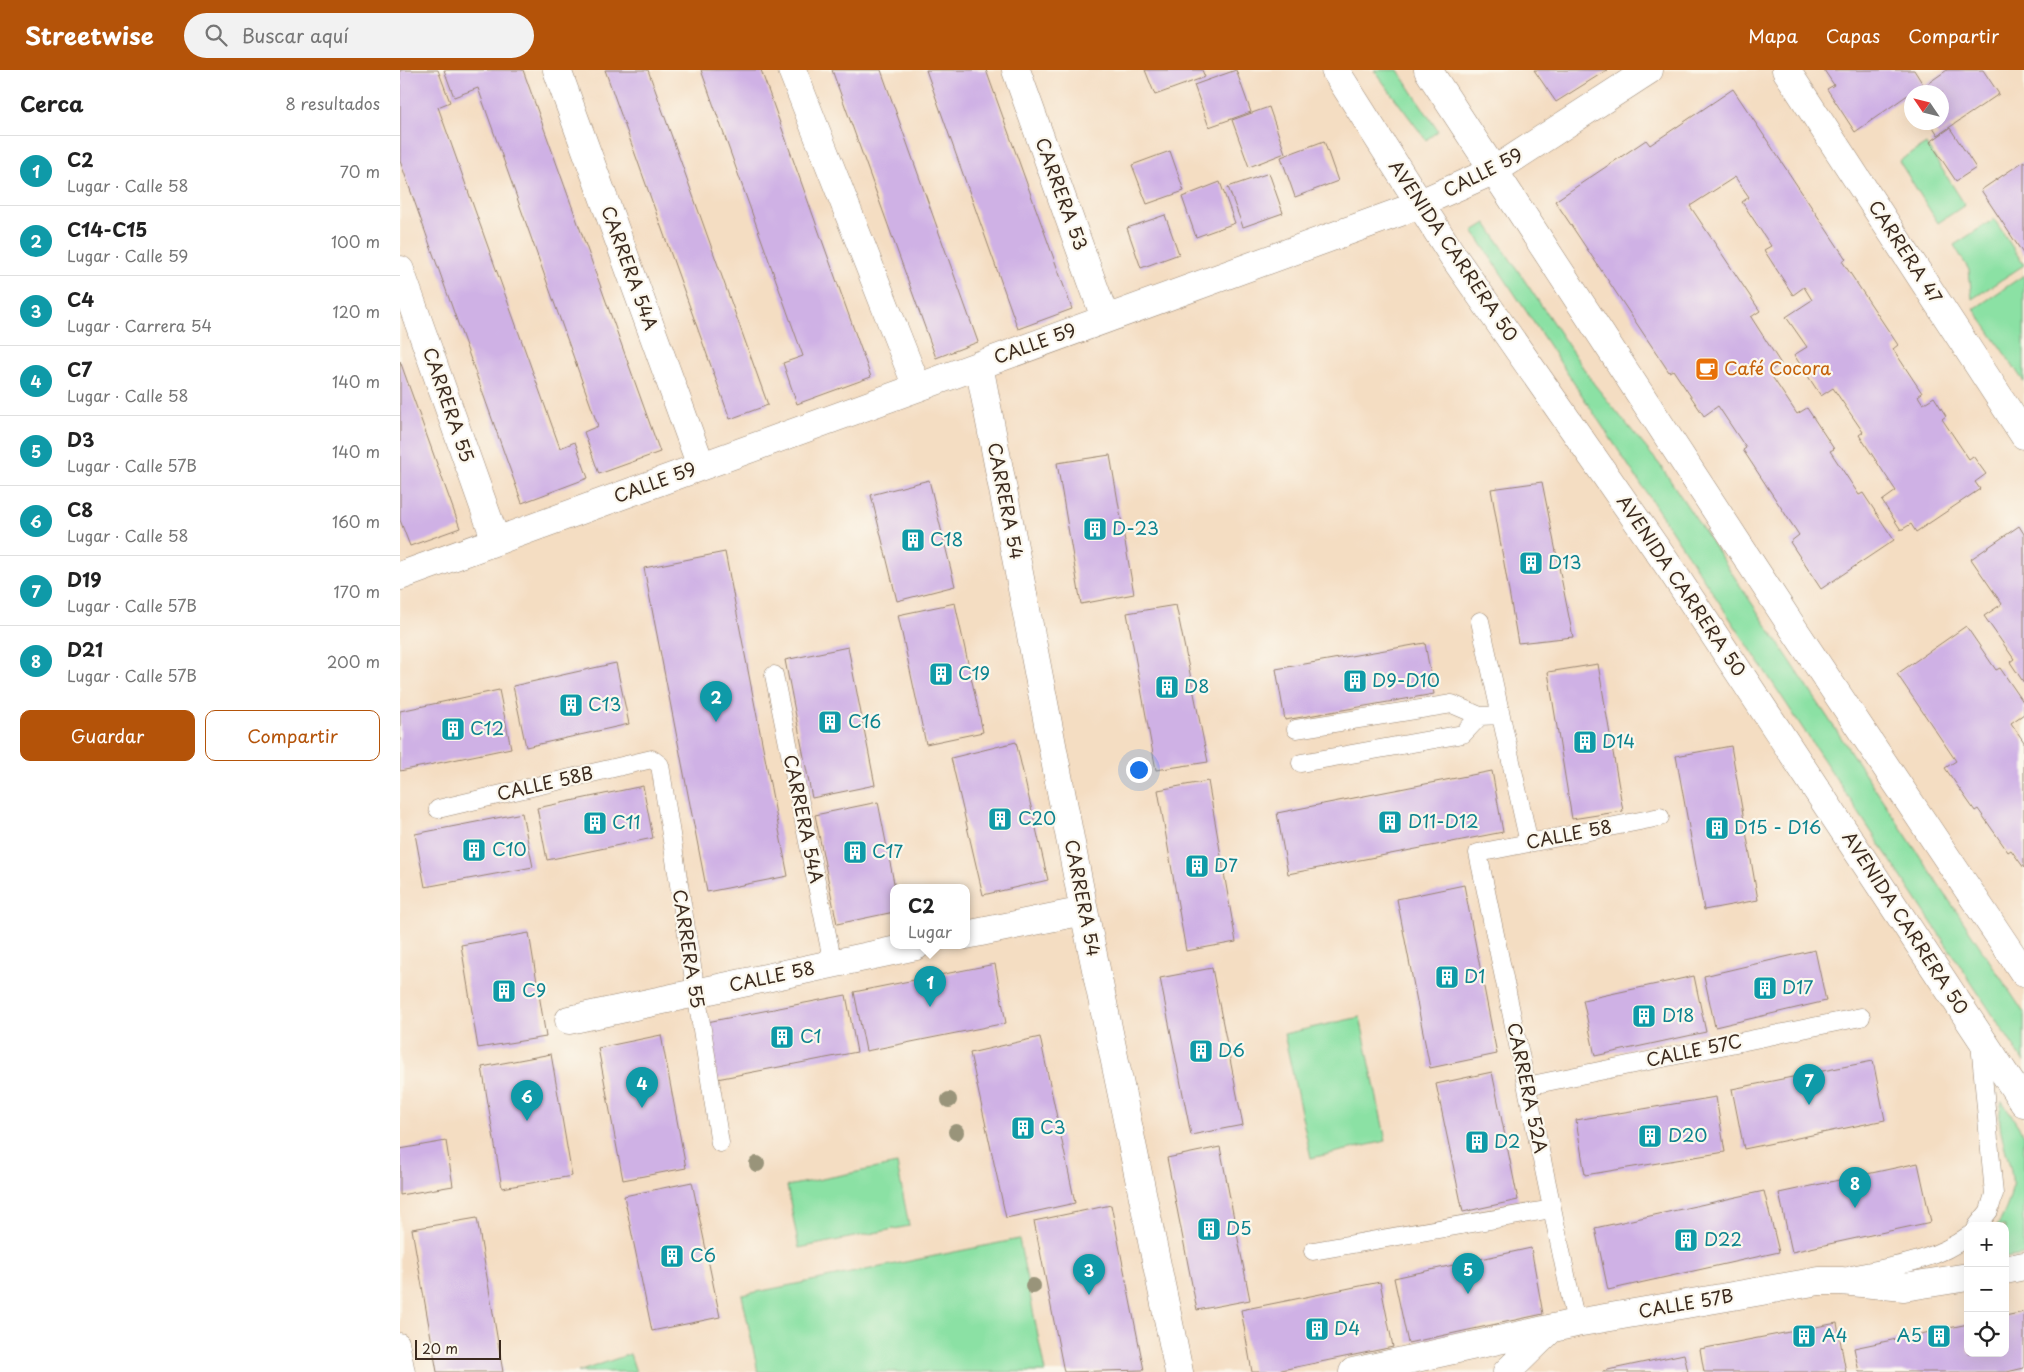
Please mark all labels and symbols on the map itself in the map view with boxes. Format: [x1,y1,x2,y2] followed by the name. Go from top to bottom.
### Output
[1904,85,1949,130] north arrow
[1030,133,1095,254] street label: CARRERA 53
[1438,140,1527,203] street label: CALLE 59
[1383,154,1525,346] street label: AVENIDA CARRERA 50
[1863,194,1950,308] street label: CARRERA 47
[595,201,665,334] street label: CARRERA 54A
[990,315,1079,370] street label: CALLE 59
[417,343,482,466] street label: CARRERA 55
[1724,354,1831,381] place label: Café Cocora
[1694,356,1720,382] cafe icon: Café Cocora
[982,440,1031,561] street label: CARRERA 54
[610,454,699,509] street label: CALLE 59
[1611,489,1753,681] street label: AVENIDA CARRERA 50
[1112,514,1159,541] place label: D-23
[1082,516,1108,542] building icon: D-23
[930,525,963,552] place label: C18
[900,527,926,553] building icon: C18
[1548,548,1582,575] place label: D13
[1518,550,1544,576] building icon: D13
[958,659,990,686] place label: C19
[928,661,954,687] building icon: C19
[1372,666,1440,693] place label: D9-D10
[1342,668,1368,694] building icon: D9-D10
[1184,672,1210,699] place label: D8
[1154,674,1180,700] building icon: D8
[700,681,732,722] pin: 2
[588,690,622,717] place label: C13
[558,692,584,718] building icon: C13
[848,707,881,734] place label: C16
[817,709,843,735] building icon: C16
[470,714,504,741] place label: C12
[440,716,466,742] building icon: C12
[1602,727,1635,754] place label: D14
[1572,729,1598,755] building icon: D14
[778,752,831,885] street label: CARRERA 54A
[1126,757,1152,783] your location
[494,758,595,807] street label: CALLE 58B
[1018,804,1056,831] place label: C20
[987,806,1013,832] building icon: C20
[1408,807,1479,834] place label: D11-D12
[612,808,641,835] place label: C11
[1377,809,1403,835] building icon: D11-D12
[582,810,608,836] building icon: C11
[1524,812,1614,855] street label: CALLE 58
[1734,813,1821,840] place label: D15 - D16
[1704,815,1730,841] building icon: D15 - D16
[1837,825,1976,1019] street label: AVENIDA CARRERA 50
[492,835,527,862] place label: C10
[461,837,487,863] building icon: C10
[872,837,904,864] place label: C17
[1059,837,1108,958] street label: CARRERA 54
[842,839,868,865] building icon: C17
[1214,851,1238,878] place label: D7
[1184,853,1210,879] building icon: D7
[667,887,712,1010] street label: CARRERA 55
[726,953,817,998] street label: CALLE 58
[1464,962,1485,989] place label: D1
[1434,964,1460,990] building icon: D1
[914,966,946,1007] pin: 1
[1782,973,1813,1000] place label: D17
[1752,975,1778,1001] building icon: D17
[522,976,546,1003] place label: C9
[491,978,517,1004] building icon: C9
[1662,1001,1695,1028] place label: D18
[1631,1003,1657,1029] building icon: D18
[1501,1020,1556,1156] street label: CARRERA 52A
[800,1022,822,1049] place label: C1
[769,1024,795,1050] building icon: C1
[1643,1026,1744,1073] street label: CALLE 57C
[1218,1036,1245,1063] place label: D6
[1188,1038,1214,1064] building icon: D6
[1793,1064,1825,1105] pin: 7
[626,1067,658,1108] pin: 4
[511,1080,543,1121] pin: 6
[1040,1113,1066,1140] place label: C3
[1010,1115,1036,1141] building icon: C3
[1668,1121,1708,1148] place label: D20
[1637,1123,1663,1149] building icon: D20
[1494,1127,1521,1154] place label: D2
[1464,1129,1490,1155] building icon: D2
[1839,1167,1871,1208] pin: 8
[1226,1214,1252,1241] place label: D5
[1196,1216,1222,1242] building icon: D5
[1704,1225,1742,1252] place label: D22
[1673,1227,1699,1253] building icon: D22
[690,1241,716,1268] place label: C6
[659,1243,685,1269] building icon: C6
[1452,1253,1484,1294] pin: 5
[1073,1254,1105,1295] pin: 3
[1636,1281,1735,1324] street label: CALLE 57B
[1334,1314,1360,1341] place label: D4
[1304,1316,1330,1342] building icon: D4
[1822,1321,1848,1348] place label: A4
[1897,1321,1922,1348] place label: A5
[1791,1323,1817,1349] building icon: A4
[1926,1323,1952,1349] building icon: A5
[415,1337,501,1360] scale bar

